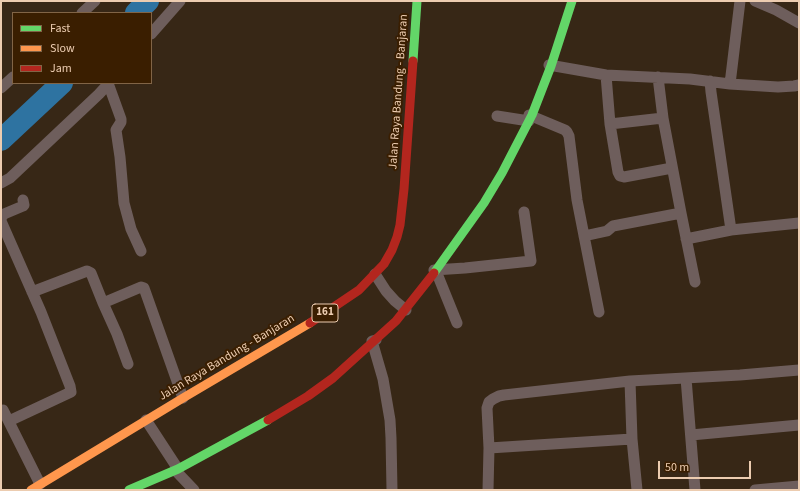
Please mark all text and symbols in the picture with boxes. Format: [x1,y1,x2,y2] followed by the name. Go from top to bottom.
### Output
[12,12,152,84] legend
[386,14,412,170] street label: Jalan Raya Bandung - Banjaran
[50,20,70,37] text: Fast
[50,40,75,57] text: Slow
[50,60,72,77] text: Jam
[312,304,338,322] road number: 161
[157,312,297,404] street label: Jalan Raya Bandung - Banjaran
[660,453,753,479] scale bar
[665,459,689,476] text: 50 m

